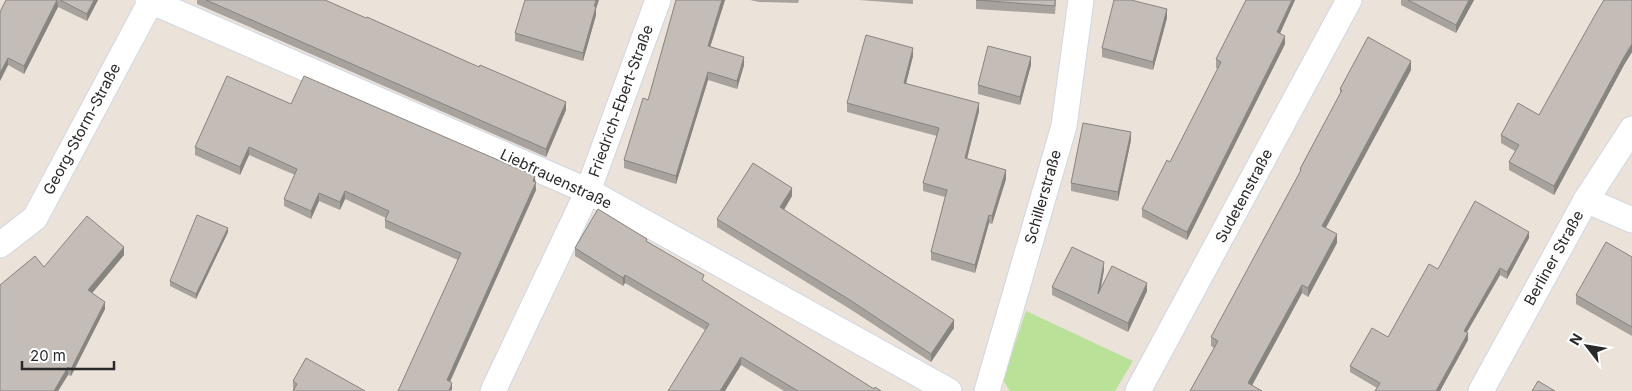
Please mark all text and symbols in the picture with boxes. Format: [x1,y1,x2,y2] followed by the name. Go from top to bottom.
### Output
[584,22,657,180] street label: Friedrich-Ebert-Straße
[39,60,124,198] street label: Georg-Storm-Straße
[497,144,615,213] street label: Liebfrauenstraße
[1211,146,1276,246] street label: Sudetenstraße
[1020,148,1065,246] street label: Schillerstraße
[1520,207,1588,309] street label: Berliner Straße
[1562,321,1612,371] north arrow
[1565,330,1585,348] text: N
[22,338,115,370] scale bar
[30,346,66,365] text: 20 m

